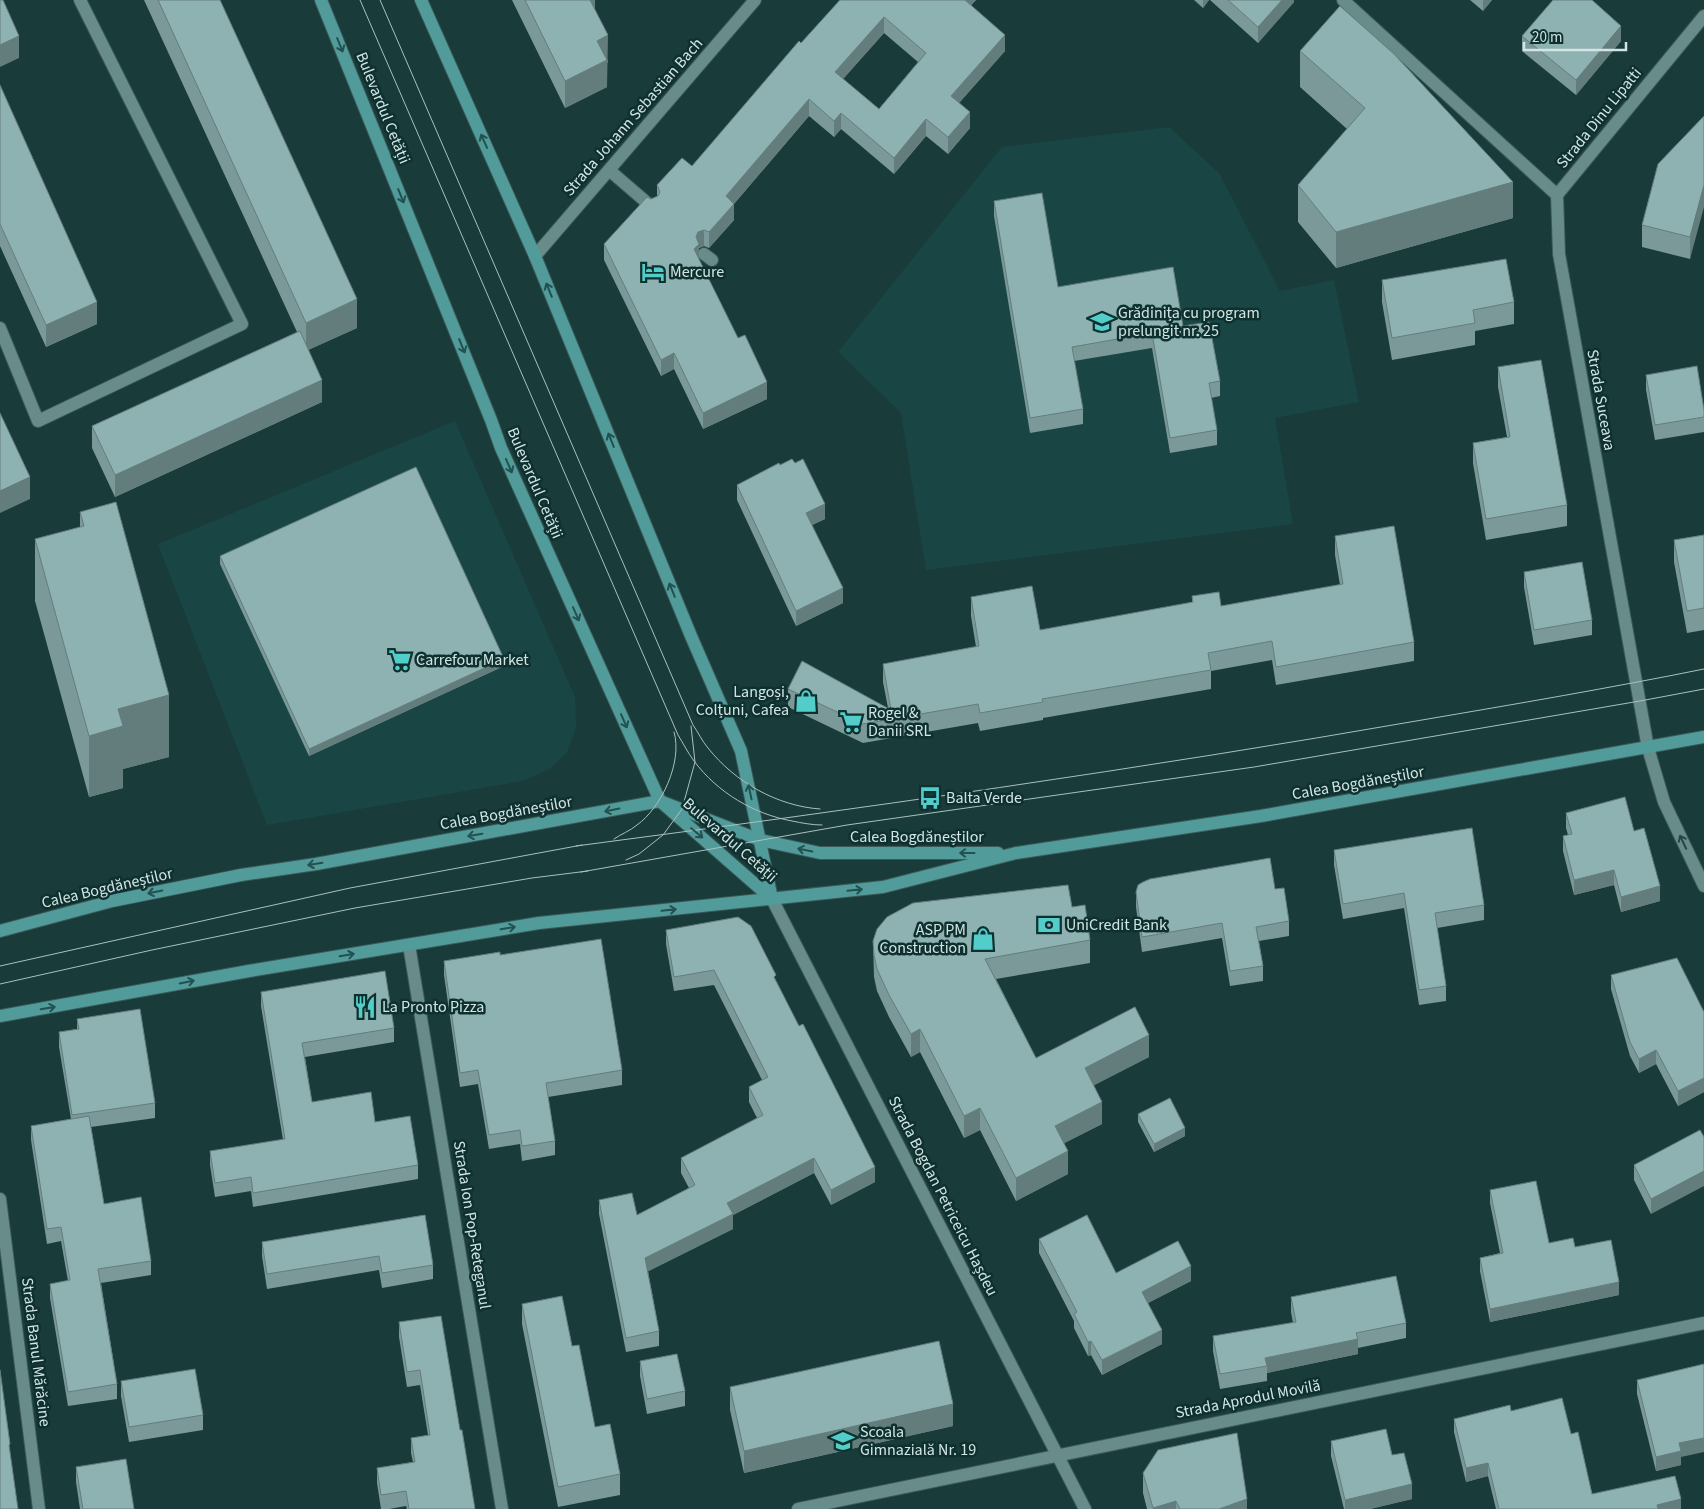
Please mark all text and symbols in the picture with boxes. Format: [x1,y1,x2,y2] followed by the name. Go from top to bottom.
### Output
[1524,20,1626,52] scale bar
[1532,27,1562,48] text: 20 m
[558,33,708,201] street label: Strada Johann Sebastian Bach
[335,37,345,52] one-way arrow
[351,49,415,167] street label: Bulevardul Cetății
[1551,63,1647,173] street label: Strada Dinu Lipatti
[478,134,488,149] one-way arrow
[396,188,406,203] one-way arrow
[640,259,666,285] hotel icon: Mercure
[670,261,724,283] place label: Mercure
[544,283,553,298] one-way arrow
[1118,302,1260,342] place label: Grădinița cu program prelungit nr. 25
[1089,309,1115,335] school or university icon: Grădinița cu program prelungit nr. 25
[458,339,467,354] one-way arrow
[1581,348,1621,452] street label: Strada Suceava
[502,424,568,542] street label: Bulevardul Cetății
[605,433,615,448] one-way arrow
[504,458,514,473] one-way arrow
[667,583,676,598] one-way arrow
[571,606,581,621] one-way arrow
[387,647,413,673] supermarket icon: Carrefour Market
[416,649,529,671] place label: Carrefour Market
[696,681,789,721] place label: Langoși, Colțuni, Cafea
[793,688,819,714] shop icon: Langoși, Colțuni, Cafea
[868,702,931,742] place label: Rogel & Danii SRL
[838,709,864,735] supermarket icon: Rogel & Danii SRL
[620,713,630,728] one-way arrow
[1290,760,1426,805] street label: Calea Bogdăneștilor
[745,785,754,801] one-way arrow
[917,785,943,811] bus stop icon: Balta Verde
[946,787,1022,809] place label: Balta Verde
[438,790,574,835] street label: Calea Bogdăneștilor
[678,793,782,887] street label: Bulevardul Cetății
[605,806,621,815] one-way arrow
[850,826,984,848] street label: Calea Bogdăneștilor
[691,827,704,838] one-way arrow
[467,831,483,841] one-way arrow
[1678,834,1688,849] one-way arrow
[797,845,813,854] one-way arrow
[959,848,976,858] one-way arrow
[307,859,323,869] one-way arrow
[39,862,175,914] street label: Calea Bogdăneștilor
[847,885,863,895] one-way arrow
[147,888,163,897] one-way arrow
[661,905,677,915] one-way arrow
[1036,912,1062,938] bank icon: UniCredit Bank
[1066,914,1167,936] place label: UniCredit Bank
[879,919,966,959] place label: ASP PM Construction
[499,923,515,933] one-way arrow
[970,926,996,952] shop icon: ASP PM Construction
[339,950,355,960] one-way arrow
[179,977,195,987] one-way arrow
[352,994,378,1020] restaurant icon: La Pronto Pizza
[382,996,484,1018] place label: La Pronto Pizza
[40,1002,56,1012] one-way arrow
[883,1092,1003,1300] street label: Strada Bogdan Petriceicu Hașdeu
[448,1139,496,1311] street label: Strada Ion Pop-Reteganul
[16,1276,56,1428] street label: Strada Banul Mărăcine
[1174,1374,1322,1424] street label: Strada Aprodul Movilă
[860,1421,976,1461] place label: Scoala Gimnazială Nr. 19
[830,1428,856,1454] school or university icon: Scoala Gimnazială Nr. 19

